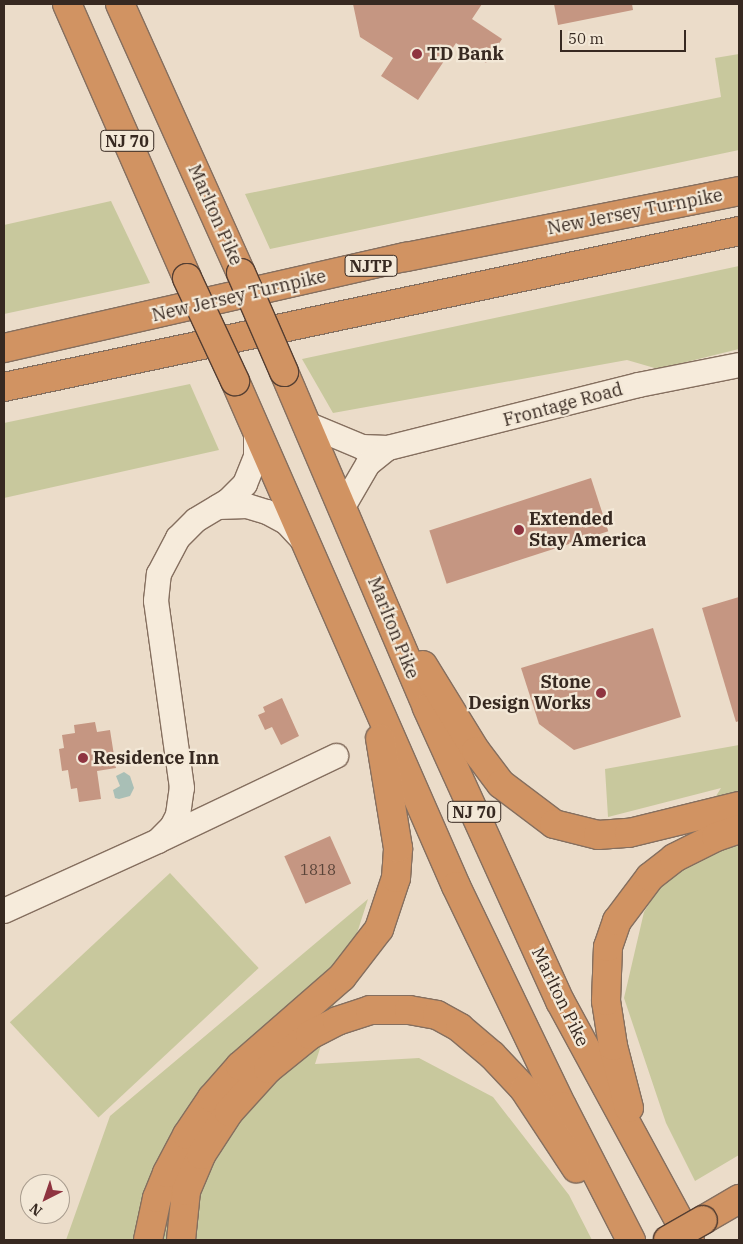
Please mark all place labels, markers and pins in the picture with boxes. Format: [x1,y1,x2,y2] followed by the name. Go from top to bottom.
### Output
[427,43,504,65] place label: TD Bank
[411,48,423,60] marker: TD Bank
[529,509,647,552] place label: Extended Stay America
[513,524,525,536] marker: Extended Stay America
[468,672,591,714] place label: Stone Design Works
[595,687,607,699] marker: Stone Design Works
[93,747,219,769] place label: Residence Inn
[77,752,89,764] marker: Residence Inn

